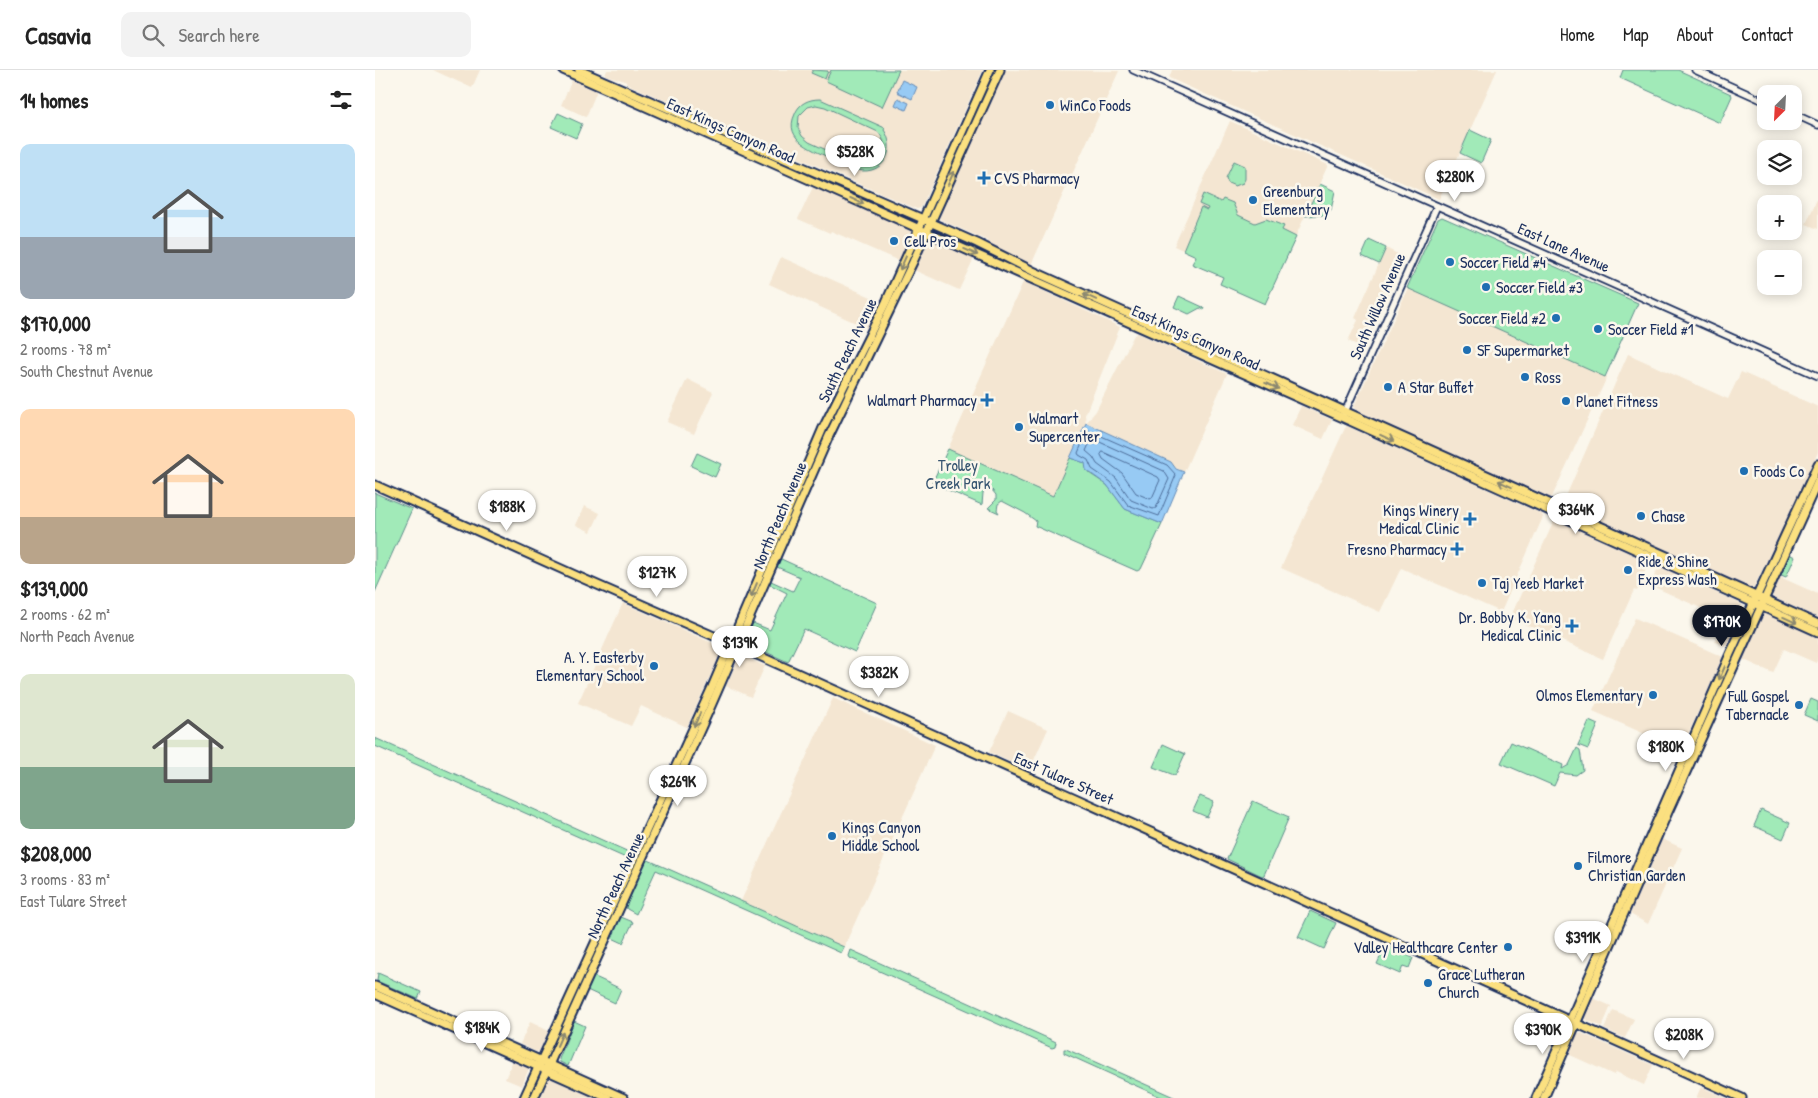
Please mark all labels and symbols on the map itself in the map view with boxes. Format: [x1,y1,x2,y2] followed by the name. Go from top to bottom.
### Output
[1757,85,1803,130] north arrow
[664,92,798,168] street label: East Kings Canyon Road
[1060,94,1131,116] place label: WinCo Foods
[1044,99,1056,111] marker: WinCo Foods
[820,134,890,177] pin: $528K
[1420,160,1490,202] pin: $280K
[994,167,1080,189] place label: CVS Pharmacy
[947,171,957,186] one-way arrow
[978,172,990,184] marker: CVS Pharmacy
[1263,180,1330,220] place label: Greenburg Elementary
[1247,194,1259,206] marker: Greenburg Elementary
[849,196,864,206] one-way arrow
[1514,217,1614,277] street label: East Lane Avenue
[904,230,956,252] place label: Cell Pros
[888,235,900,247] marker: Cell Pros
[963,247,978,257] one-way arrow
[1344,249,1411,363] street label: South Willow Avenue
[1460,251,1546,273] place label: Soccer Field #4
[897,255,907,270] one-way arrow
[1444,256,1456,268] marker: Soccer Field #4
[1496,276,1583,298] place label: Soccer Field #3
[1480,281,1492,293] marker: Soccer Field #3
[1083,291,1098,301] one-way arrow
[812,294,882,406] street label: South Peach Avenue
[1129,299,1263,375] street label: East Kings Canyon Road
[1459,307,1546,329] place label: Soccer Field #2
[1550,312,1562,324] marker: Soccer Field #2
[1608,318,1694,340] place label: Soccer Field #1
[1592,323,1604,335] marker: Soccer Field #1
[1477,339,1569,361] place label: SF Supermarket
[1461,344,1473,356] marker: SF Supermarket
[1535,366,1561,388] place label: Ross
[1519,371,1531,383] marker: Ross
[1398,376,1474,398] place label: A Star Buffet
[1382,381,1394,393] marker: A Star Buffet
[1264,382,1279,391] one-way arrow
[867,389,977,411] place label: Walmart Pharmacy
[1576,390,1658,412] place label: Planet Fitness
[981,394,993,406] marker: Walmart Pharmacy
[1560,395,1572,407] marker: Planet Fitness
[1029,407,1100,447] place label: Walmart Supercenter
[1013,421,1025,433] marker: Walmart Supercenter
[1379,433,1394,443] one-way arrow
[926,454,991,494] park label: Trolley Creek Park
[746,457,812,572] street label: North Peach Avenue
[1753,460,1805,482] place label: Foods Co
[1738,465,1750,477] marker: Foods Co
[1498,478,1513,488] one-way arrow
[472,490,542,532] pin: $188K
[1541,492,1611,535] pin: $364K
[1379,499,1460,539] place label: Kings Winery Medical Clinic
[1651,505,1686,527] place label: Chase
[1635,510,1647,522] marker: Chase
[1463,512,1477,526] marker: Kings Winery Medical Clinic
[1347,538,1447,560] place label: Fresno Pharmacy
[1451,543,1463,555] marker: Fresno Pharmacy
[1638,550,1717,590] place label: Ride & Shine Express Wash
[622,556,692,598] pin: $127K
[1622,564,1634,576] marker: Ride & Shine Express Wash
[1492,572,1584,594] place label: Taj Yeeb Market
[1476,577,1488,589] marker: Taj Yeeb Market
[748,582,758,597] one-way arrow
[1687,604,1757,647] pin: $170K
[1459,606,1562,646] place label: Dr. Bobby K. Yang Medical Clinic
[1782,616,1797,626] one-way arrow
[1565,619,1579,633] marker: Dr. Bobby K. Yang Medical Clinic
[705,626,775,668] pin: $139K
[536,646,645,686] place label: A. Y. Easterby Elementary School
[844,656,914,698] pin: $382K
[648,660,660,672] marker: A. Y. Easterby Elementary School
[1717,665,1726,680] one-way arrow
[1536,684,1643,706] place label: Olmos Elementary
[1726,685,1790,725] place label: Full Gospel Tabernacle
[1647,689,1659,701] marker: Olmos Elementary
[1793,699,1805,711] marker: Full Gospel Tabernacle
[692,712,702,727] one-way arrow
[1631,730,1701,772] pin: $180K
[1011,746,1118,810] street label: East Tulare Street
[643,764,713,807] pin: $269K
[842,816,921,856] place label: Kings Canyon Middle School
[581,828,649,942] street label: North Peach Avenue
[826,830,838,842] marker: Kings Canyon Middle School
[1587,846,1686,886] place label: Filmore Christian Garden
[1572,860,1584,872] marker: Filmore Christian Garden
[1548,920,1618,963] pin: $391K
[1353,936,1498,958] place label: Valley Healthcare Center
[1502,941,1514,953] marker: Valley Healthcare Center
[1438,963,1525,1003] place label: Grace Lutheran Church
[1422,977,1434,989] marker: Grace Lutheran Church
[447,1010,517,1053] pin: $184K
[1508,1012,1578,1055] pin: $390K
[1649,1018,1719,1060] pin: $208K
[555,1032,565,1047] one-way arrow

